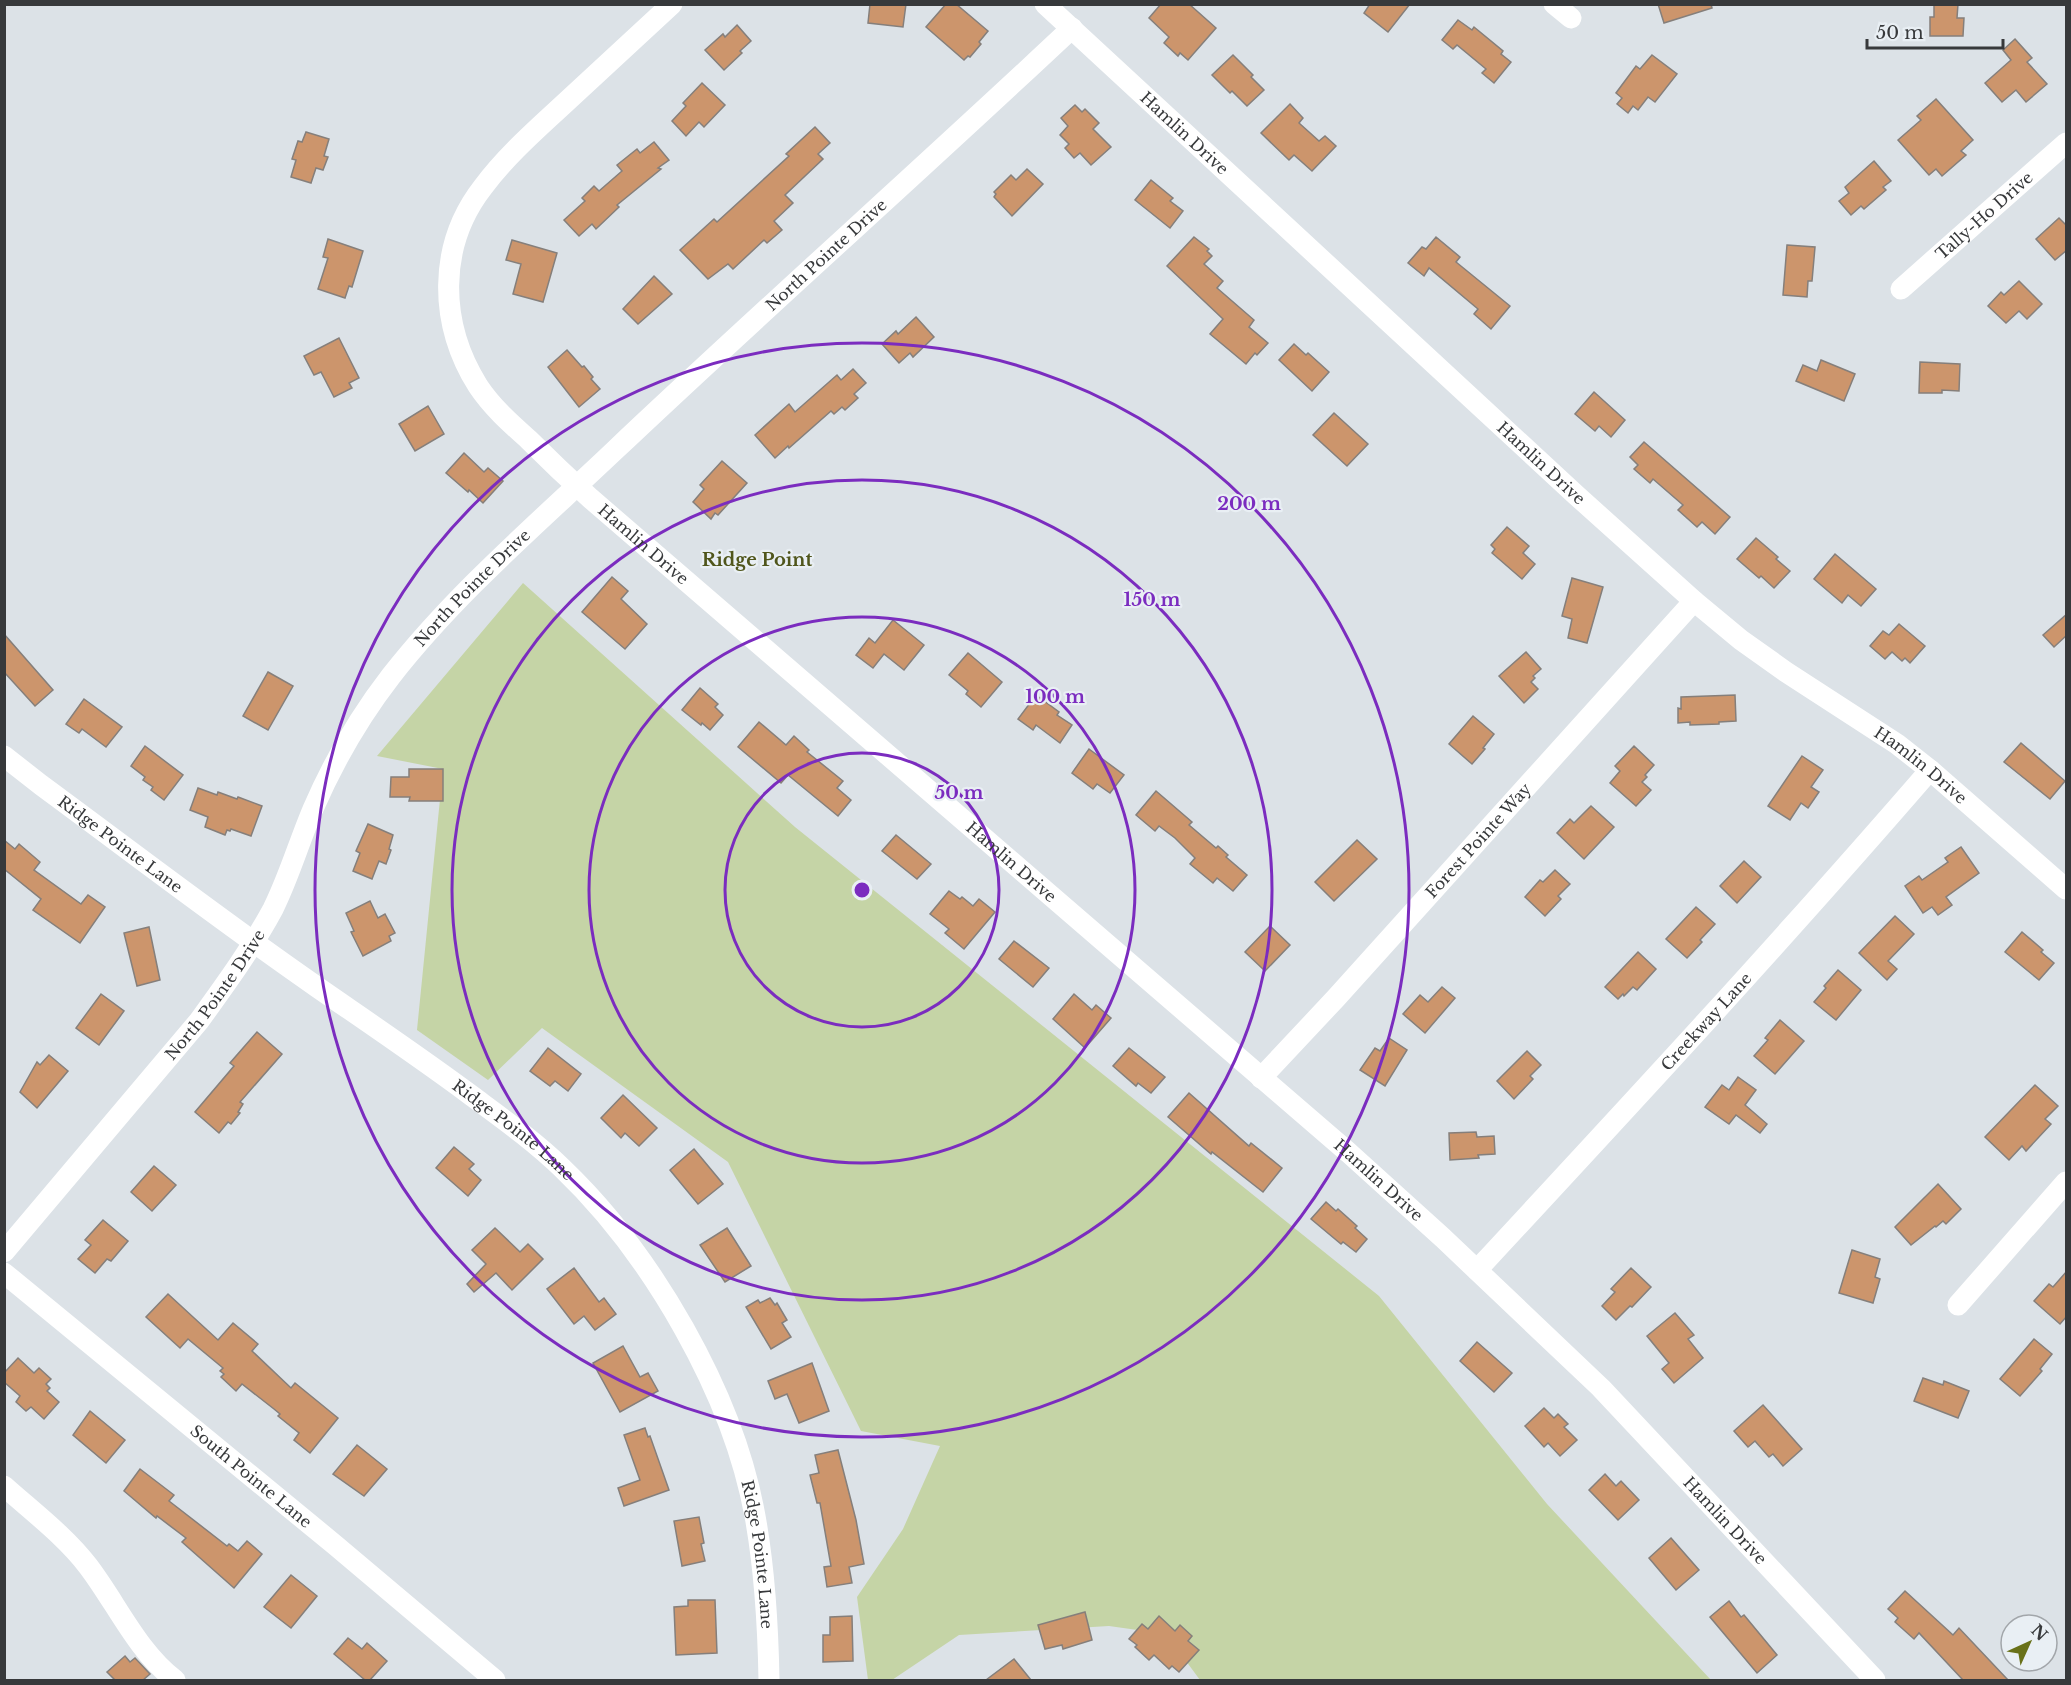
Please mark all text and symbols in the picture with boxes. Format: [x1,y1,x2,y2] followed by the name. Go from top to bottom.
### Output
[1867,12,2004,50] scale bar
[1876,22,1924,44] text: 50 m
[1136,87,1233,179] street label: Hamlin Drive
[1932,167,2037,264] street label: Tally-Ho Drive
[761,194,891,315] street label: North Pointe Drive
[1493,417,1590,509] street label: Hamlin Drive
[1217,493,1281,515] text: 200 m
[594,500,693,589] street label: Hamlin Drive
[410,525,534,650] street label: North Pointe Drive
[702,549,812,571] district label: Ridge Point
[1124,589,1181,611] text: 150 m
[1025,686,1085,708] text: 100 m
[1871,722,1971,808] street label: Hamlin Drive
[1421,778,1536,902] street label: Forest Pointe Way
[935,782,984,804] text: 50 m
[54,791,187,897] street label: Ridge Pointe Lane
[962,817,1061,906] street label: Hamlin Drive
[852,880,872,900] centre of rings
[161,926,269,1064] street label: North Pointe Drive
[1656,968,1756,1075] street label: Creekway Lane
[449,1075,578,1184] street label: Ridge Pointe Lane
[1330,1135,1427,1225] street label: Hamlin Drive
[186,1420,316,1532] street label: South Pointe Lane
[1679,1472,1771,1568] street label: Hamlin Drive
[737,1478,777,1629] street label: Ridge Pointe Lane
[1999,1613,2059,1673] north arrow
[2027,1620,2052,1645] text: N

